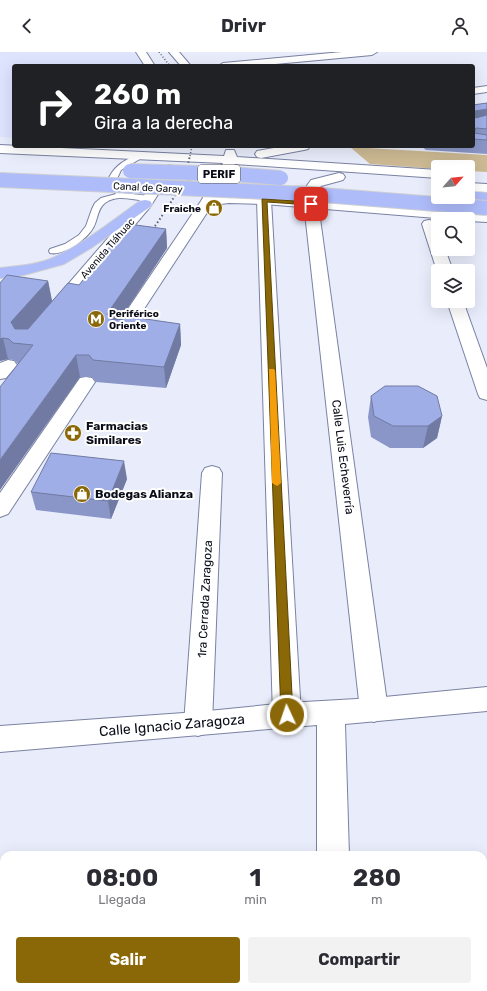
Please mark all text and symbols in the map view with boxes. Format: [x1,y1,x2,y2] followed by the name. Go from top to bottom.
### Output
[16,15,38,37] icon: back
[221,15,266,37] text: Drivr
[449,15,471,37] icon: person
[94,78,181,111] text: 260 m
[28,80,80,132] icon: right
[94,112,233,134] text: Gira a la derecha
[431,160,475,204] north arrow
[431,160,475,308] map controls
[198,165,240,183] road number: PERIF
[113,180,183,196] street label: Canal de Garay
[294,187,328,221] pin
[300,193,322,215] icon: arrive
[204,198,224,218] shop icon: Fraiche
[163,203,201,215] place label: Fraiche
[431,212,475,256] button: search
[78,216,138,281] street label: Avenida Tláhuac
[431,264,475,308] button: layers
[109,308,159,332] place label: Periférico Oriente
[86,309,106,329] metro station icon: Periférico Oriente
[329,399,357,515] street label: Calle Luis Echeverría
[86,419,148,447] place label: Farmacias Similares
[63,423,83,443] pharmacy icon: Farmacias Similares
[72,484,92,504] shop icon: Bodegas Alianza
[95,487,193,501] place label: Bodegas Alianza
[195,540,215,658] street label: 1ra Cerrada Zaragoza
[266,694,308,736] position arrow
[98,711,246,740] street label: Calle Ignacio Zaragoza
[86,864,158,892] text: 08:00
[250,864,261,892] text: 1
[353,864,401,892] text: 280
[98,892,146,907] text: Llegada
[244,892,267,907] text: min
[371,892,383,907] text: m
[16,937,240,983] button: Salir
[248,937,471,983] button: Compartir

